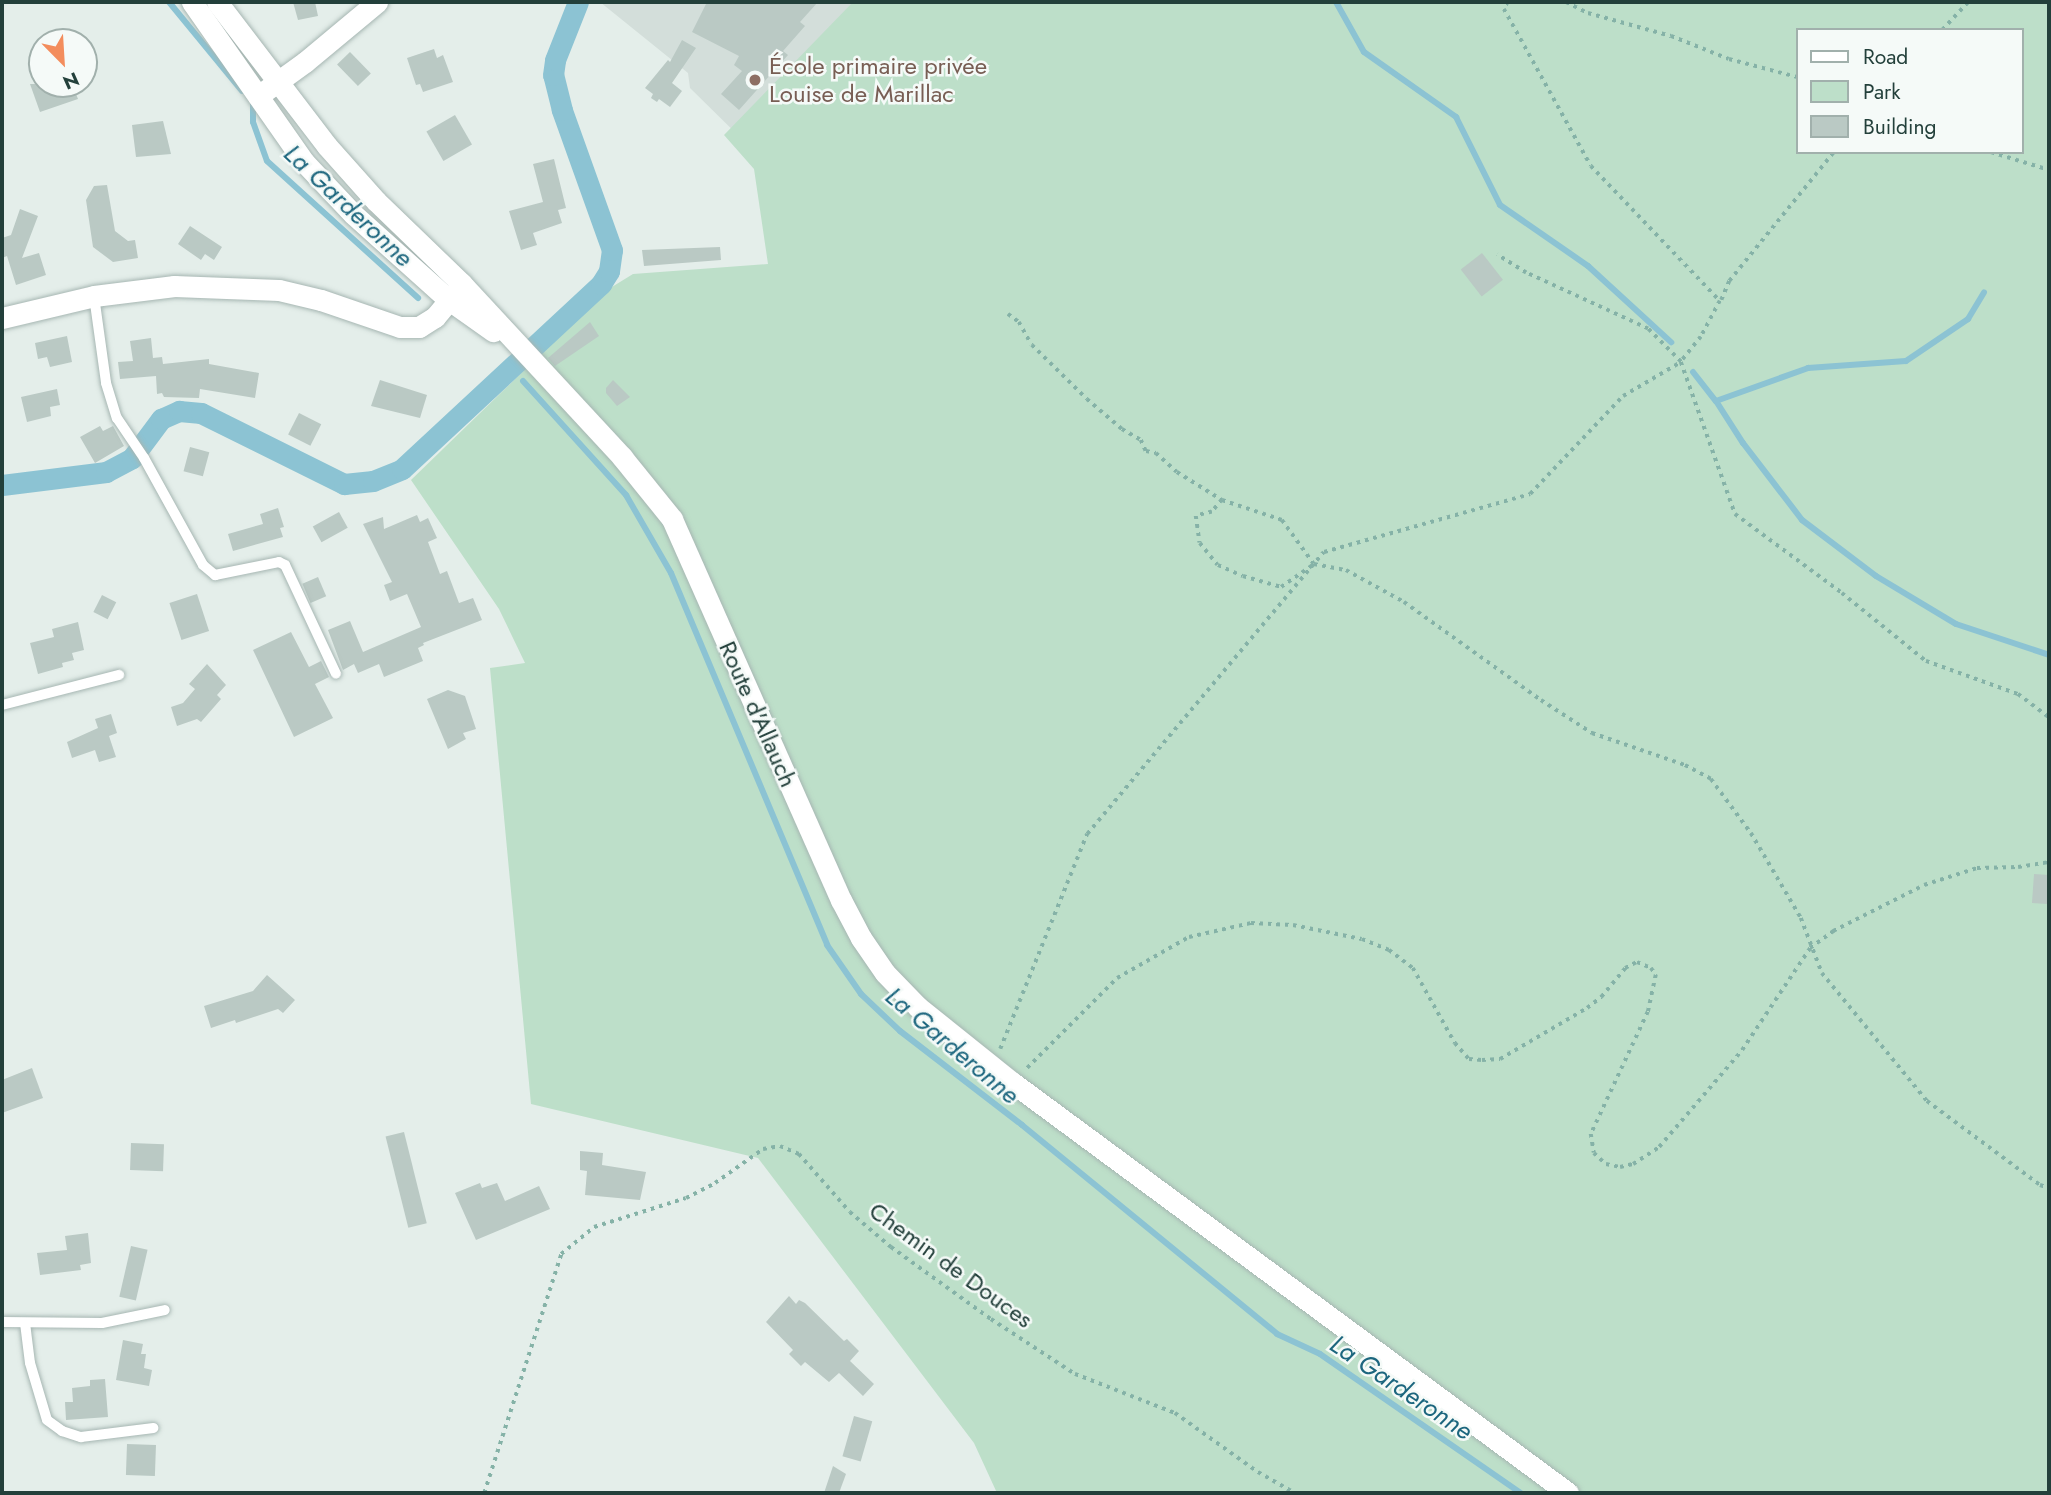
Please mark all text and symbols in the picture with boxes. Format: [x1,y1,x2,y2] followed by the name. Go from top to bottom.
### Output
[28,28,98,98] north arrow
[1796,28,2023,154] legend
[1863,42,1908,72] text: Road
[769,52,987,108] place label: École primaire privée Louise de Marillac
[59,65,83,96] text: N
[747,72,763,88] marker: École primaire privée Louise de Marillac
[1863,77,1900,107] text: Park
[1863,112,1936,142] text: Building
[277,138,419,274] water label: La Garderonne
[713,637,803,791] street label: Route d'Allauch
[879,981,1025,1111] water label: La Garderonne
[864,1196,1038,1334] street label: Chemin de Douces
[1324,1329,1478,1447] water label: La Garderonne

